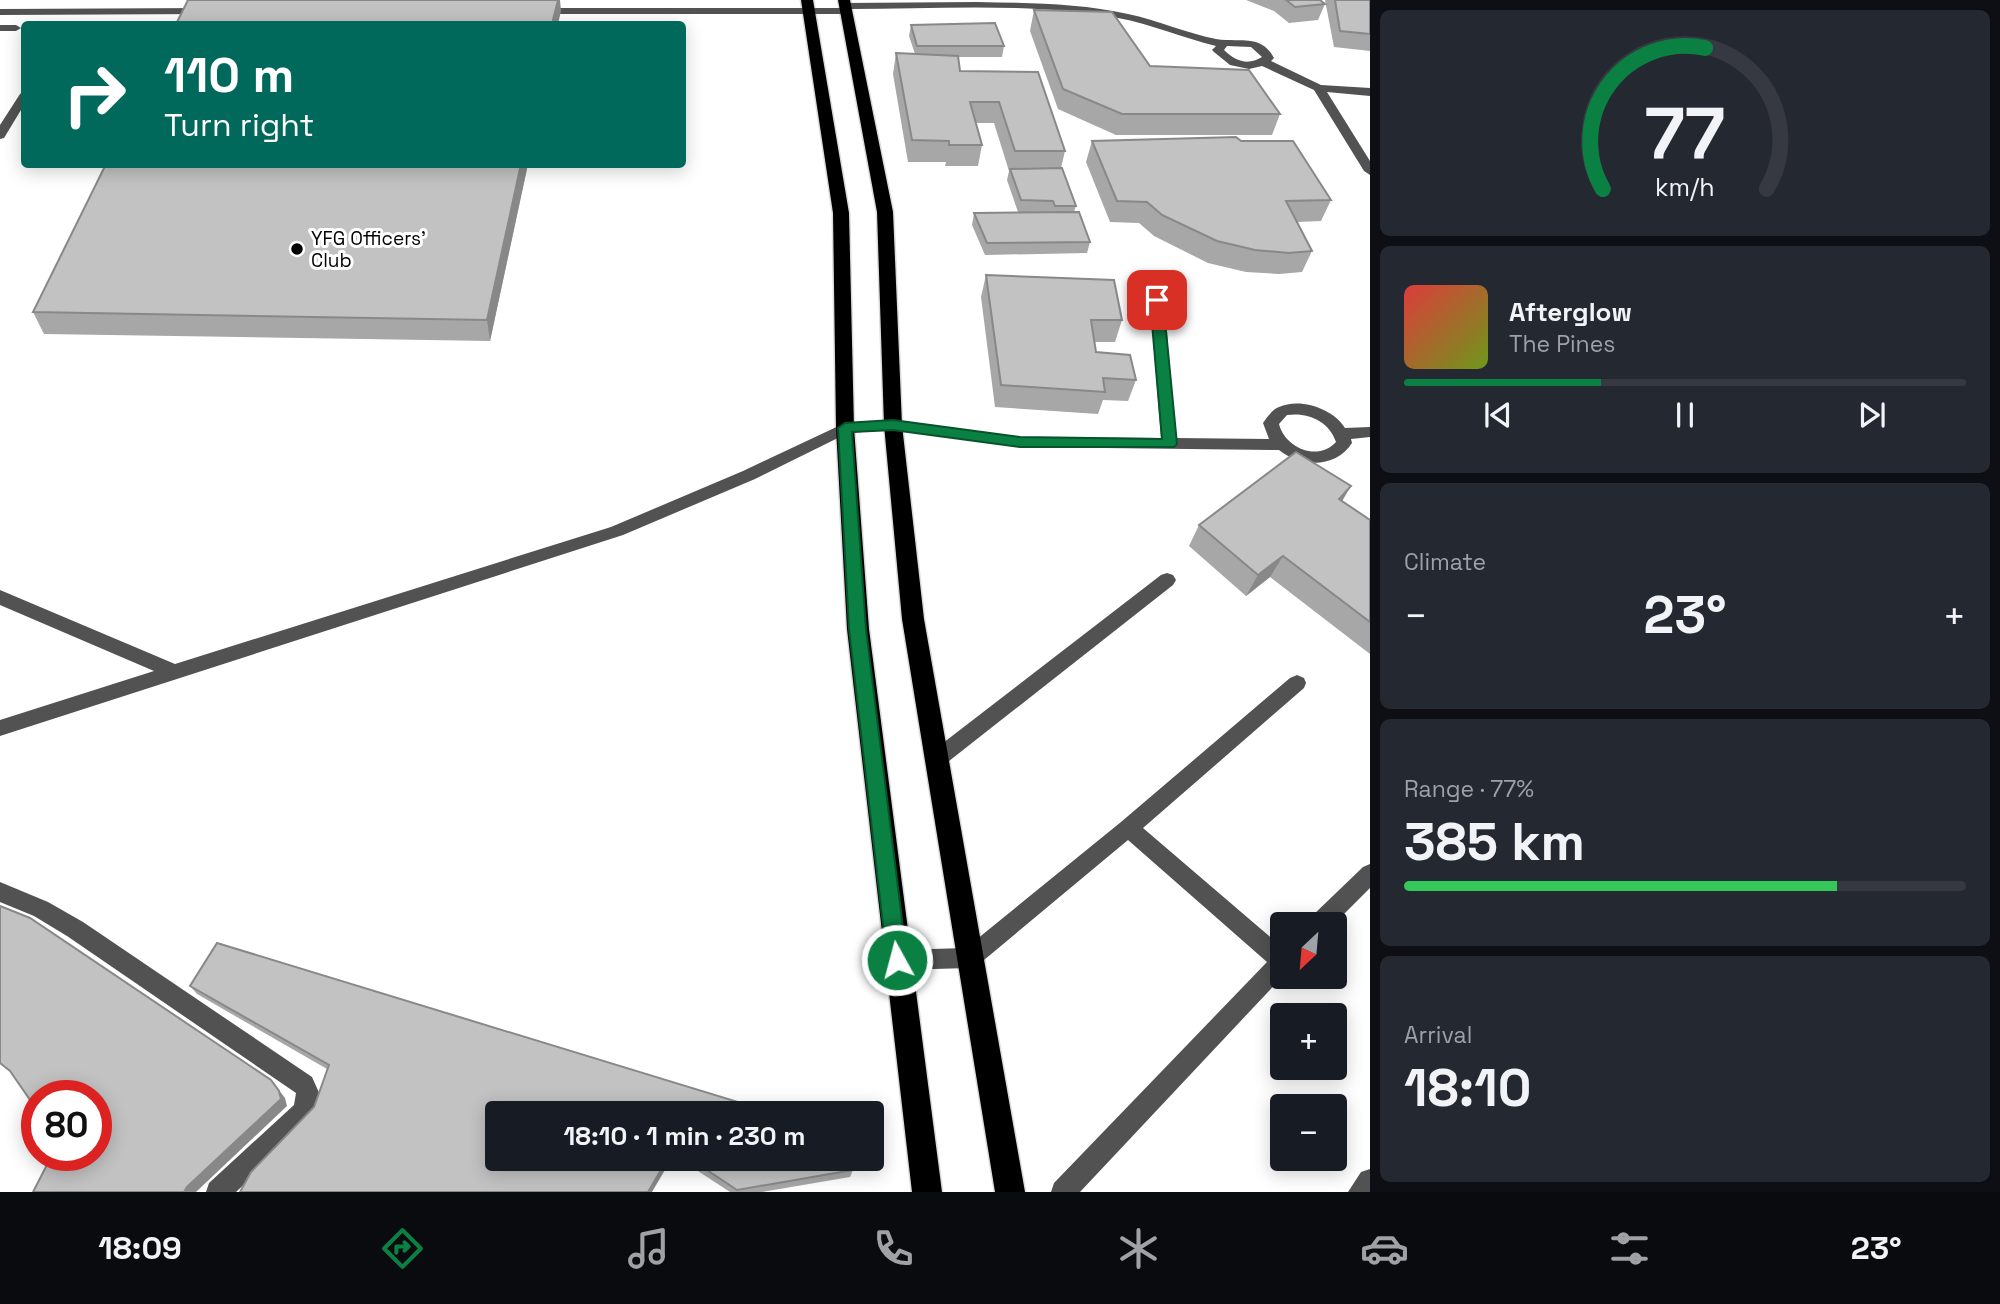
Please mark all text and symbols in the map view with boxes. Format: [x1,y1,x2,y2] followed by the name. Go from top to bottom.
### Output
[164,44,294,106] text: 110 m
[49,49,140,140] icon: right
[1645,88,1725,181] text: 77
[164,105,314,145] text: Turn right
[1655,171,1715,203] text: km/h
[311,226,426,273] place label: YFG Officers' Club
[289,241,305,257] marker: YFG Officers' Club
[1127,270,1187,330] pin
[1138,281,1176,319] icon: arrive
[1509,295,1632,329] text: Afterglow
[1509,329,1615,359] text: The Pines
[1479,396,1517,434] icon: previous
[1666,396,1704,434] icon: pause
[1853,396,1891,434] icon: next
[1404,547,1486,577] text: Climate
[1644,582,1727,648] text: 23°
[1404,592,1428,640] text: −
[1942,592,1966,640] text: +
[1404,774,1534,804] text: Range · 77%
[1404,809,1585,875] text: 385 km
[1270,912,1348,989] north arrow
[1270,912,1347,1171] map controls
[860,923,934,997] position arrow
[1270,1003,1347,1080] button: +
[1404,1020,1472,1050] text: Arrival
[1404,1055,1531,1121] text: 18:10
[21,1080,112,1171] speed limit sign: 80
[1270,1094,1347,1171] button: −
[564,1119,805,1153] text: 18:10 · 1 min · 230 m
[378,1224,427,1273] icon: directions
[624,1224,673,1273] icon: music
[869,1224,918,1273] icon: phone
[1114,1224,1163,1273] icon: climate
[1360,1224,1409,1273] icon: car
[1605,1224,1654,1273] icon: filters
[98,1228,182,1268] text: 18:09
[1851,1228,1902,1268] text: 23°

